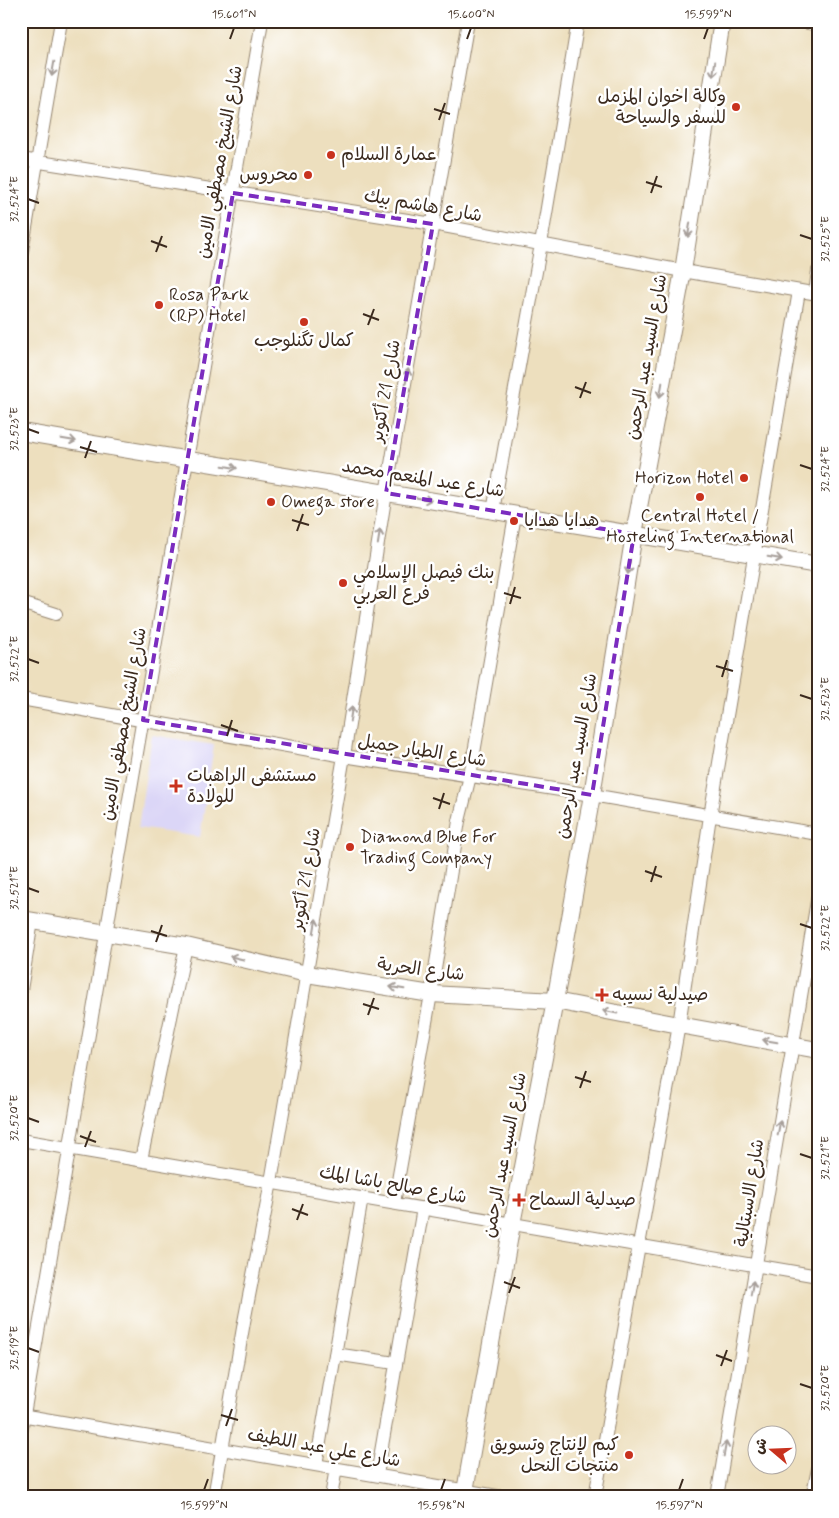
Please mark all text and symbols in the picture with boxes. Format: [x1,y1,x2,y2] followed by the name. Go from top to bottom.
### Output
[212,7,256,23] text: 15.601°N
[448,7,494,23] text: 15.600°N
[684,7,732,23] text: 15.599°N
[48,61,58,77] one-way arrow
[709,61,719,77] one-way arrow
[191,64,252,261] street label: شارع الشيخ مصطفي الامين
[597,85,726,130] place label: وكالة اخوان المزمل للسفر والسياحة
[730,101,742,113] marker: وكالة اخوان المزمل للسفر والسياحة
[341,143,438,168] place label: عمارة السلام
[325,149,337,161] marker: عمارة السلام
[239,163,298,187] place label: محروس
[302,169,314,181] marker: محروس
[7,176,23,222] text: 32.524°E
[362,184,484,229] street label: شارع هاشم بيك
[818,216,834,262] text: 32.525°E
[684,222,694,238] one-way arrow
[621,272,673,442] street label: شارع السيد عبد الرحمن
[169,283,249,328] place label: Rosa Park (RP) Hotel
[153,299,165,311] marker: Rosa Park (RP) Hotel
[298,316,310,328] marker: كمال تگنلوجب
[254,329,354,353] place label: كمال تگنلوجب
[365,338,407,446] street label: شارع 21 أكتوبر
[402,369,412,385] one-way arrow
[656,382,666,398] one-way arrow
[7,407,23,451] text: 32.523°E
[61,436,77,446] one-way arrow
[818,446,834,492] text: 32.524°E
[340,454,506,505] street label: شارع عبد المنعم محمد
[221,462,237,472] one-way arrow
[635,466,734,490] place label: Horizon Hotel
[738,472,750,484] marker: Horizon Hotel
[281,490,375,516] place label: Omega store
[694,491,706,503] marker: Central Hotel / Hosteling International
[416,495,432,505] one-way arrow
[265,496,277,508] marker: Omega store
[606,504,794,551] place label: Central Hotel / Hosteling International
[524,509,599,533] place label: هدايا هدايا
[508,515,520,527] marker: هدايا هدايا
[375,529,385,545] one-way arrow
[766,553,782,563] one-way arrow
[624,559,634,575] one-way arrow
[353,561,495,609] place label: بنك فيصل الإسلامي فرع العربي
[337,577,349,589] marker: بنك فيصل الإسلامي فرع العربي
[95,626,156,823] street label: شارع الشيخ مصطفي الامين
[7,636,23,682] text: 32.522°E
[551,671,603,841] street label: شارع السيد عبد الرحمن
[818,677,834,721] text: 32.523°E
[346,707,356,723] one-way arrow
[356,729,488,773] street label: شارع الطيار جميل
[187,764,317,809] place label: مستشفى الراهبات للولادة
[169,779,183,793] marker: مستشفى الراهبات للولادة
[360,825,497,872] place label: Diamond Blue For Trading Company
[285,826,327,934] street label: شارع 21 أكتوبر
[344,841,356,853] marker: Diamond Blue For Trading Company
[7,866,23,910] text: 32.521°E
[818,905,834,951] text: 32.522°E
[311,919,321,935] one-way arrow
[230,953,246,962] one-way arrow
[376,953,466,987] street label: شارع الحرية
[389,983,405,993] one-way arrow
[612,983,708,1007] place label: صيدلية نسيبه
[596,989,608,1001] marker: صيدلية نسيبه
[602,1006,618,1016] one-way arrow
[762,1036,778,1046] one-way arrow
[477,1070,533,1240] street label: شارع السيد عبد الرحمن
[7,1095,23,1141] text: 32.520°E
[774,1120,784,1136] one-way arrow
[818,1136,834,1180] text: 32.521°E
[730,1137,770,1249] street label: شارع الاسبتالية
[317,1160,469,1210] street label: شارع صالح باشا المك
[529,1188,636,1212] place label: صيدلية السماح
[513,1194,525,1206] marker: صيدلية السماح
[747,1281,757,1297] one-way arrow
[7,1326,23,1370] text: 32.519°E
[818,1365,834,1411] text: 32.520°E
[245,1423,402,1476] street label: شارع علي عبد اللطيف
[746,1426,796,1476] north arrow
[490,1433,619,1478] place label: كبم لإنتاج وتسويق منتجات النحل
[750,1436,772,1456] text: ش
[721,1441,731,1457] one-way arrow
[623,1449,635,1461] marker: كبم لإنتاج وتسويق منتجات النحل
[180,1498,228,1514] text: 15.599°N
[417,1498,465,1514] text: 15.598°N
[655,1498,703,1514] text: 15.597°N

